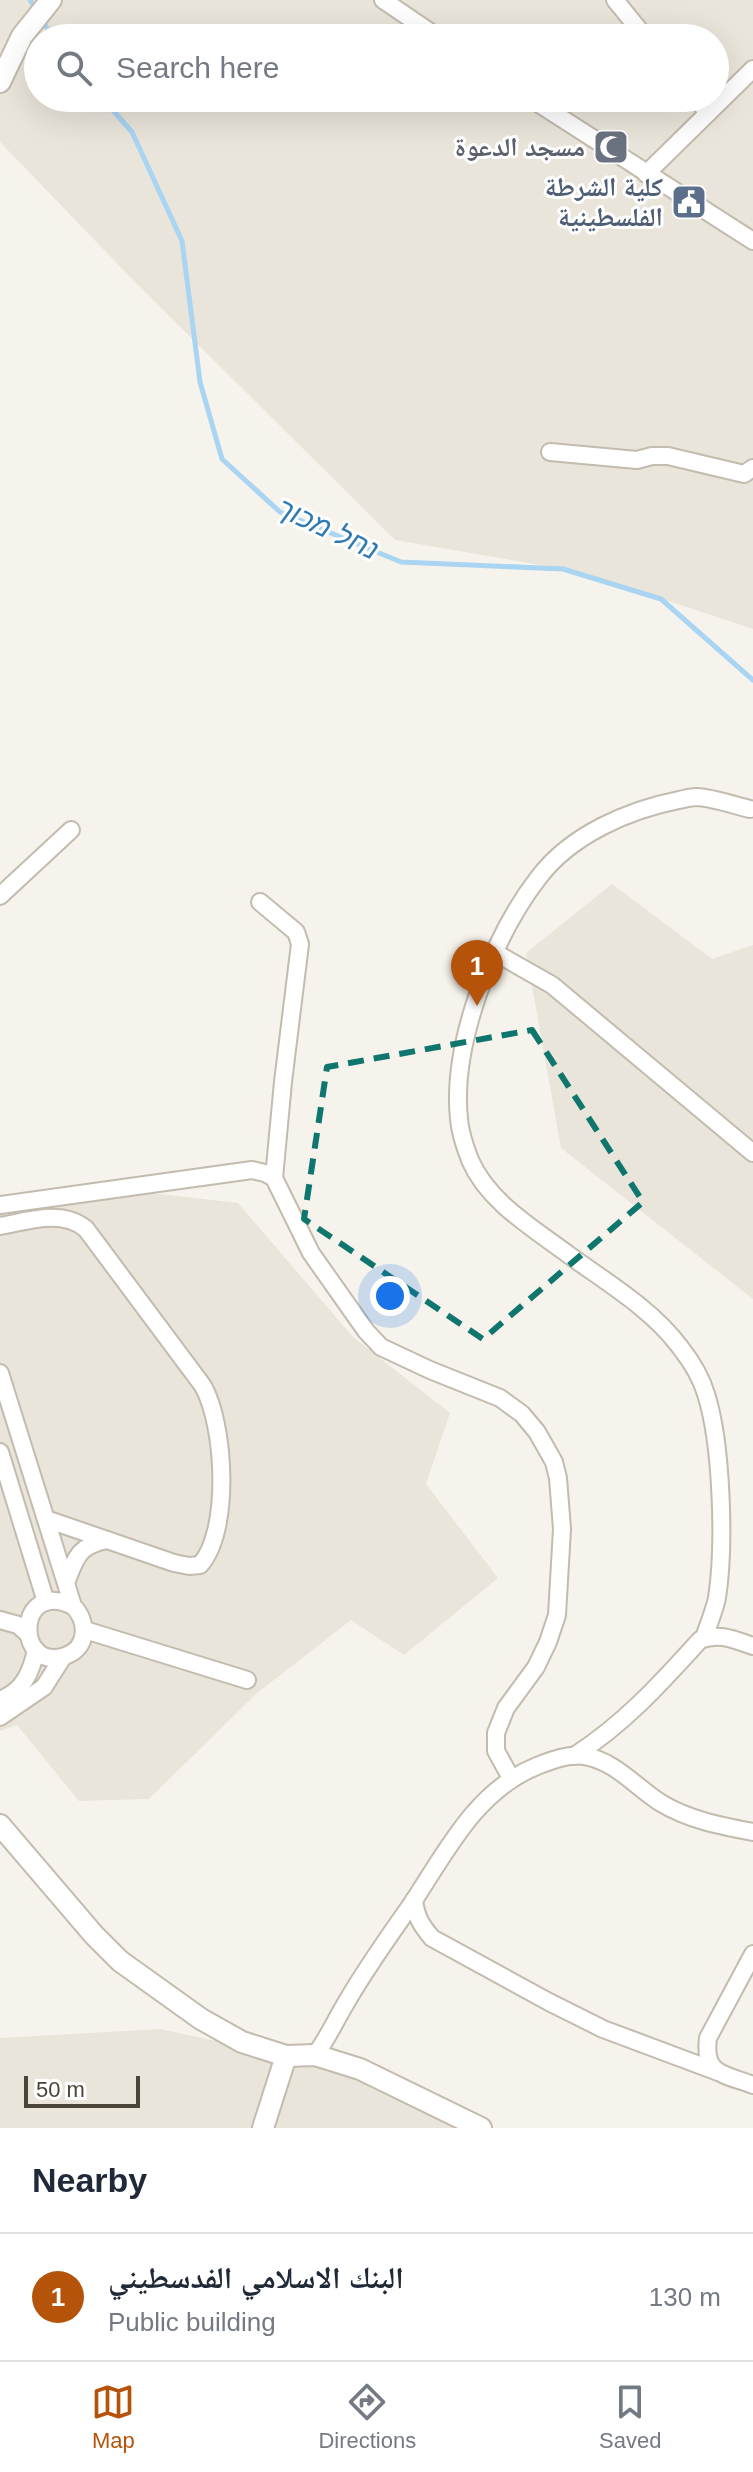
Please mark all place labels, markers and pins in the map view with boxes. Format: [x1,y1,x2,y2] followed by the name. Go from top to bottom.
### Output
[592,128,630,166] mosque icon: مسجد الدعوة
[455,132,585,162] place label: مسجد الدعوة
[545,172,663,232] place label: كلية الشرطة الفلسطينية
[670,183,708,221] public building icon: كلية الشرطة الفلسطينية
[451,940,503,1006] pin: 1

